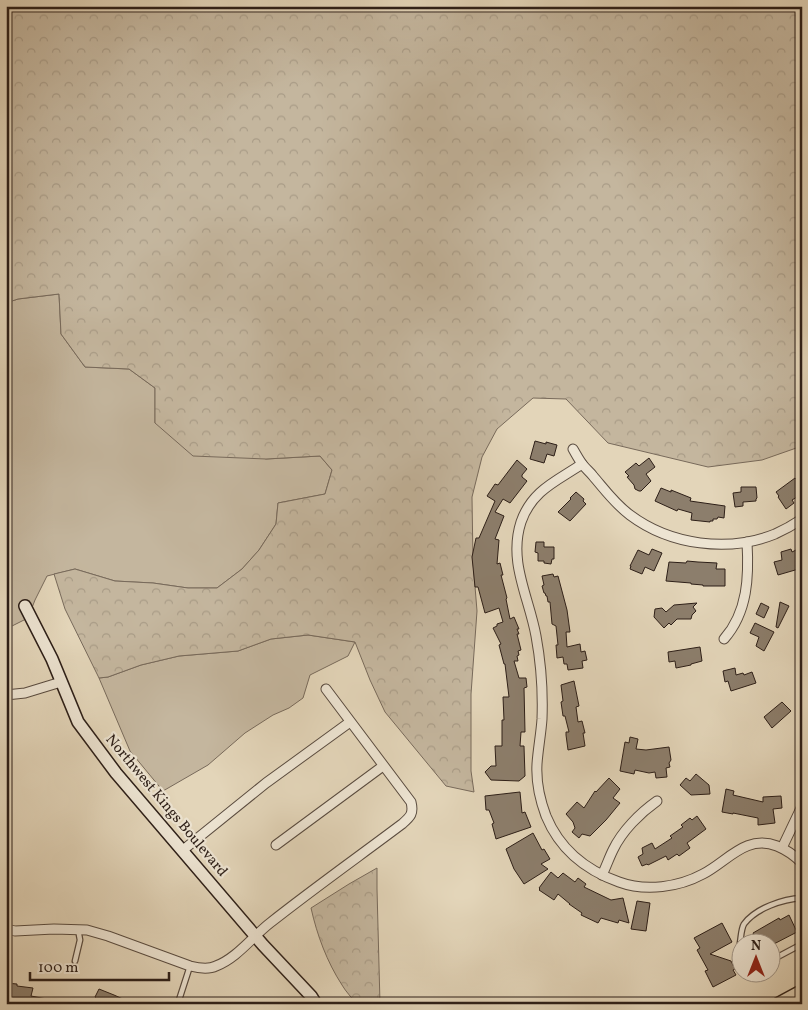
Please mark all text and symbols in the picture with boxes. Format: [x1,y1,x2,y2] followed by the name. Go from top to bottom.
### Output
[100,730,232,882] street label: Northwest Kings Boulevard
[730,932,780,982] north arrow
[751,937,761,956] text: N
[30,950,169,982] scale bar
[38,958,78,979] text: 100 m

